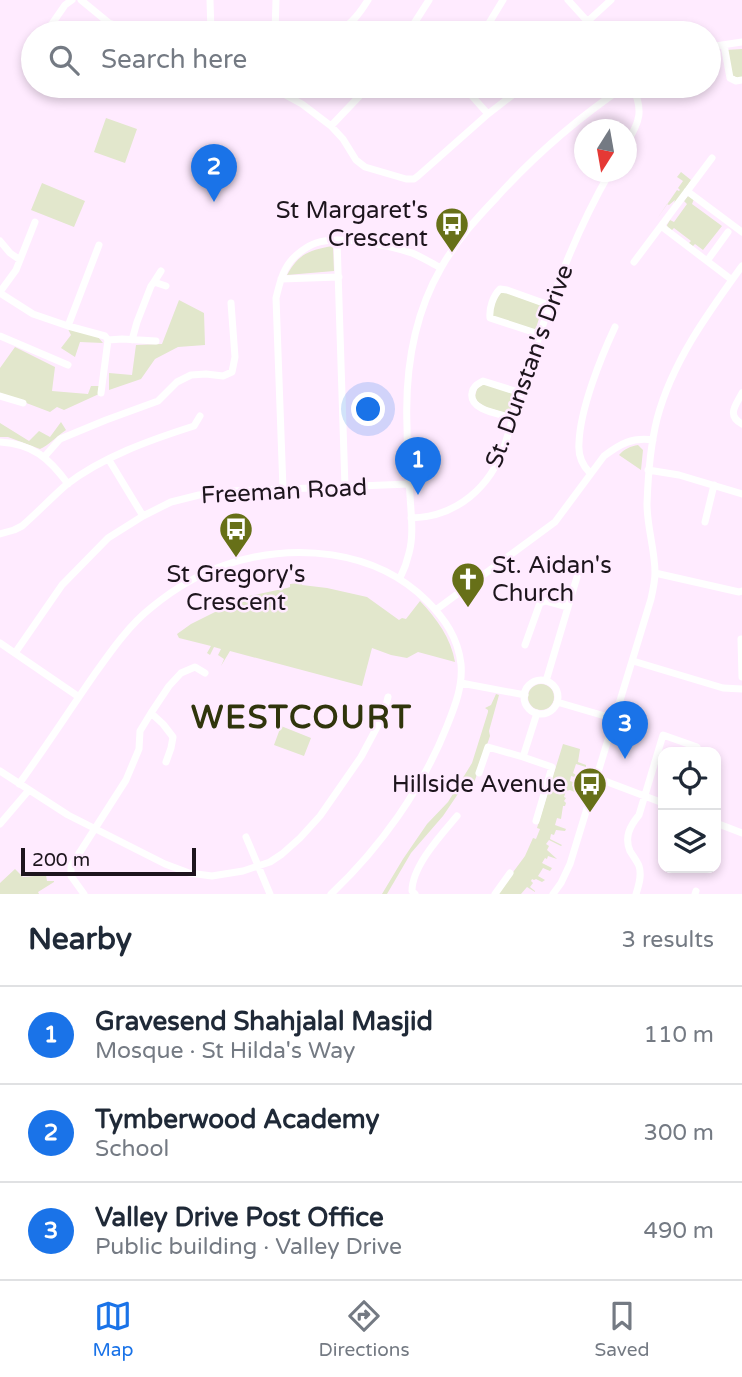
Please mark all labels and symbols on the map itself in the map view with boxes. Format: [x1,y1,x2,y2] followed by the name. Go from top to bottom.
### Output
[574,119,637,182] north arrow
[191,144,237,202] pin: 2
[276,196,428,253] place label: St Margaret's Crescent
[433,205,471,254] bus stop icon: St Margaret's Crescent
[479,261,580,472] street label: St. Dunstan's Drive
[351,392,385,426] your location
[395,437,441,495] pin: 1
[200,473,368,510] street label: Freeman Road
[217,510,255,559] bus stop icon: St Gregory's Crescent
[492,551,612,608] place label: St. Aidan's Church
[167,560,305,617] place label: St Gregory's Crescent
[449,560,487,609] church icon: St. Aidan's Church
[191,699,413,737] district label: WESTCOURT
[602,701,648,759] pin: 3
[571,765,609,814] bus stop icon: Hillside Avenue
[392,770,566,799] place label: Hillside Avenue
[21,845,196,877] scale bar

